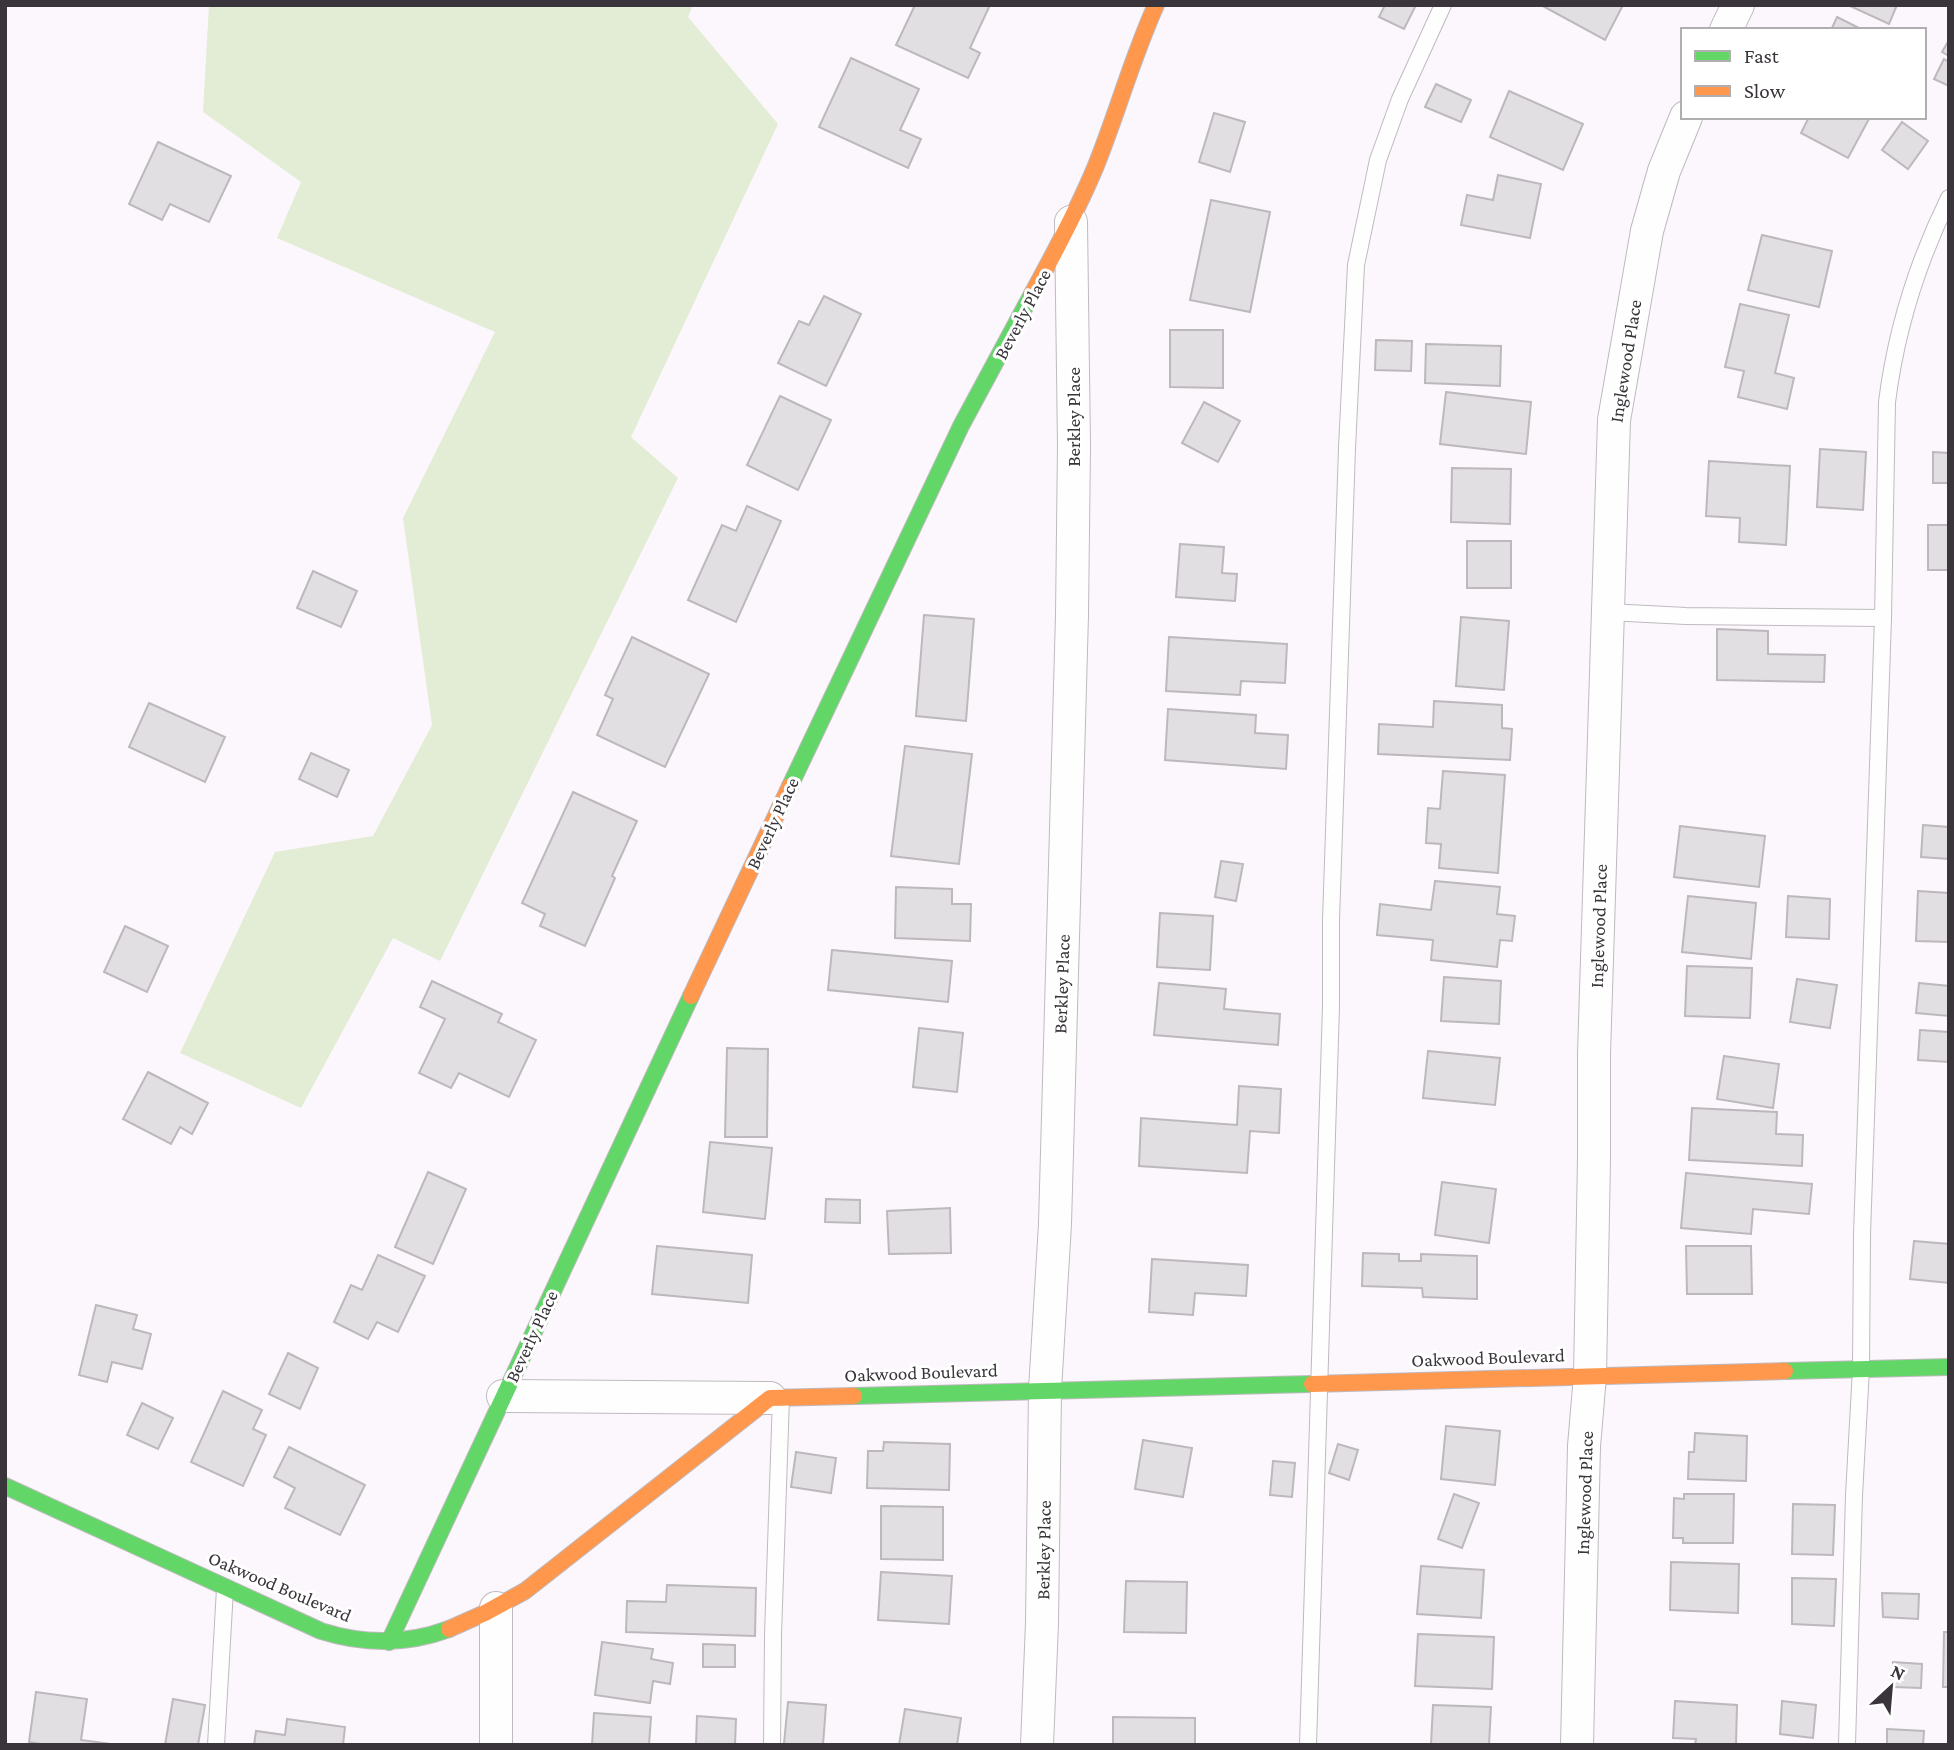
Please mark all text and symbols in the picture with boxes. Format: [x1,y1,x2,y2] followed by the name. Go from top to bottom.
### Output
[1681,28,1926,119] legend
[1744,44,1780,68] text: Fast
[1744,79,1786,103] text: Slow
[990,266,1055,363] street label: Beverly Place
[1605,298,1646,424] street label: Inglewood Place
[1063,367,1084,467] street label: Berkley Place
[742,774,803,873] street label: Beverly Place
[1586,864,1611,988] street label: Inglewood Place
[1049,934,1074,1034] street label: Berkley Place
[501,1287,562,1386] street label: Beverly Place
[1411,1344,1565,1371] street label: Oakwood Boulevard
[844,1359,998,1386] street label: Oakwood Boulevard
[1572,1431,1597,1555] street label: Inglewood Place
[1032,1500,1055,1600] street label: Berkley Place
[205,1547,355,1626] street label: Oakwood Boulevard
[1856,1652,1926,1722] north arrow
[1888,1660,1909,1684] text: N

